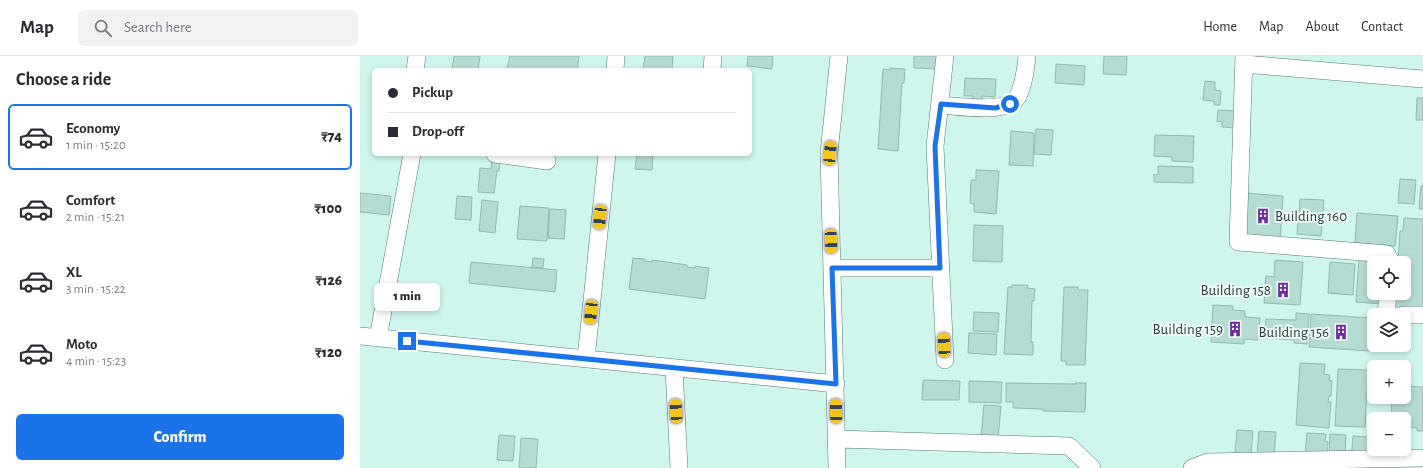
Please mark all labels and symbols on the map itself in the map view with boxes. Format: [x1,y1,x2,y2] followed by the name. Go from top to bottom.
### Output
[1001,95,1019,113] route start
[823,140,837,166] car
[593,204,607,230] car
[1254,207,1272,225] building icon: Building 160
[1275,209,1347,224] place label: Building 160
[825,229,837,253] car
[1274,281,1292,299] building icon: Building 158
[374,283,440,311] callout: 1 min
[1200,283,1271,298] place label: Building 158
[584,299,598,325] car
[1226,320,1244,338] building icon: Building 159
[1153,322,1223,337] place label: Building 159
[1332,323,1350,341] building icon: Building 156
[1259,325,1329,340] place label: Building 156
[398,332,416,350] route end
[937,333,951,357] car
[669,399,683,423] car
[830,399,842,423] car

